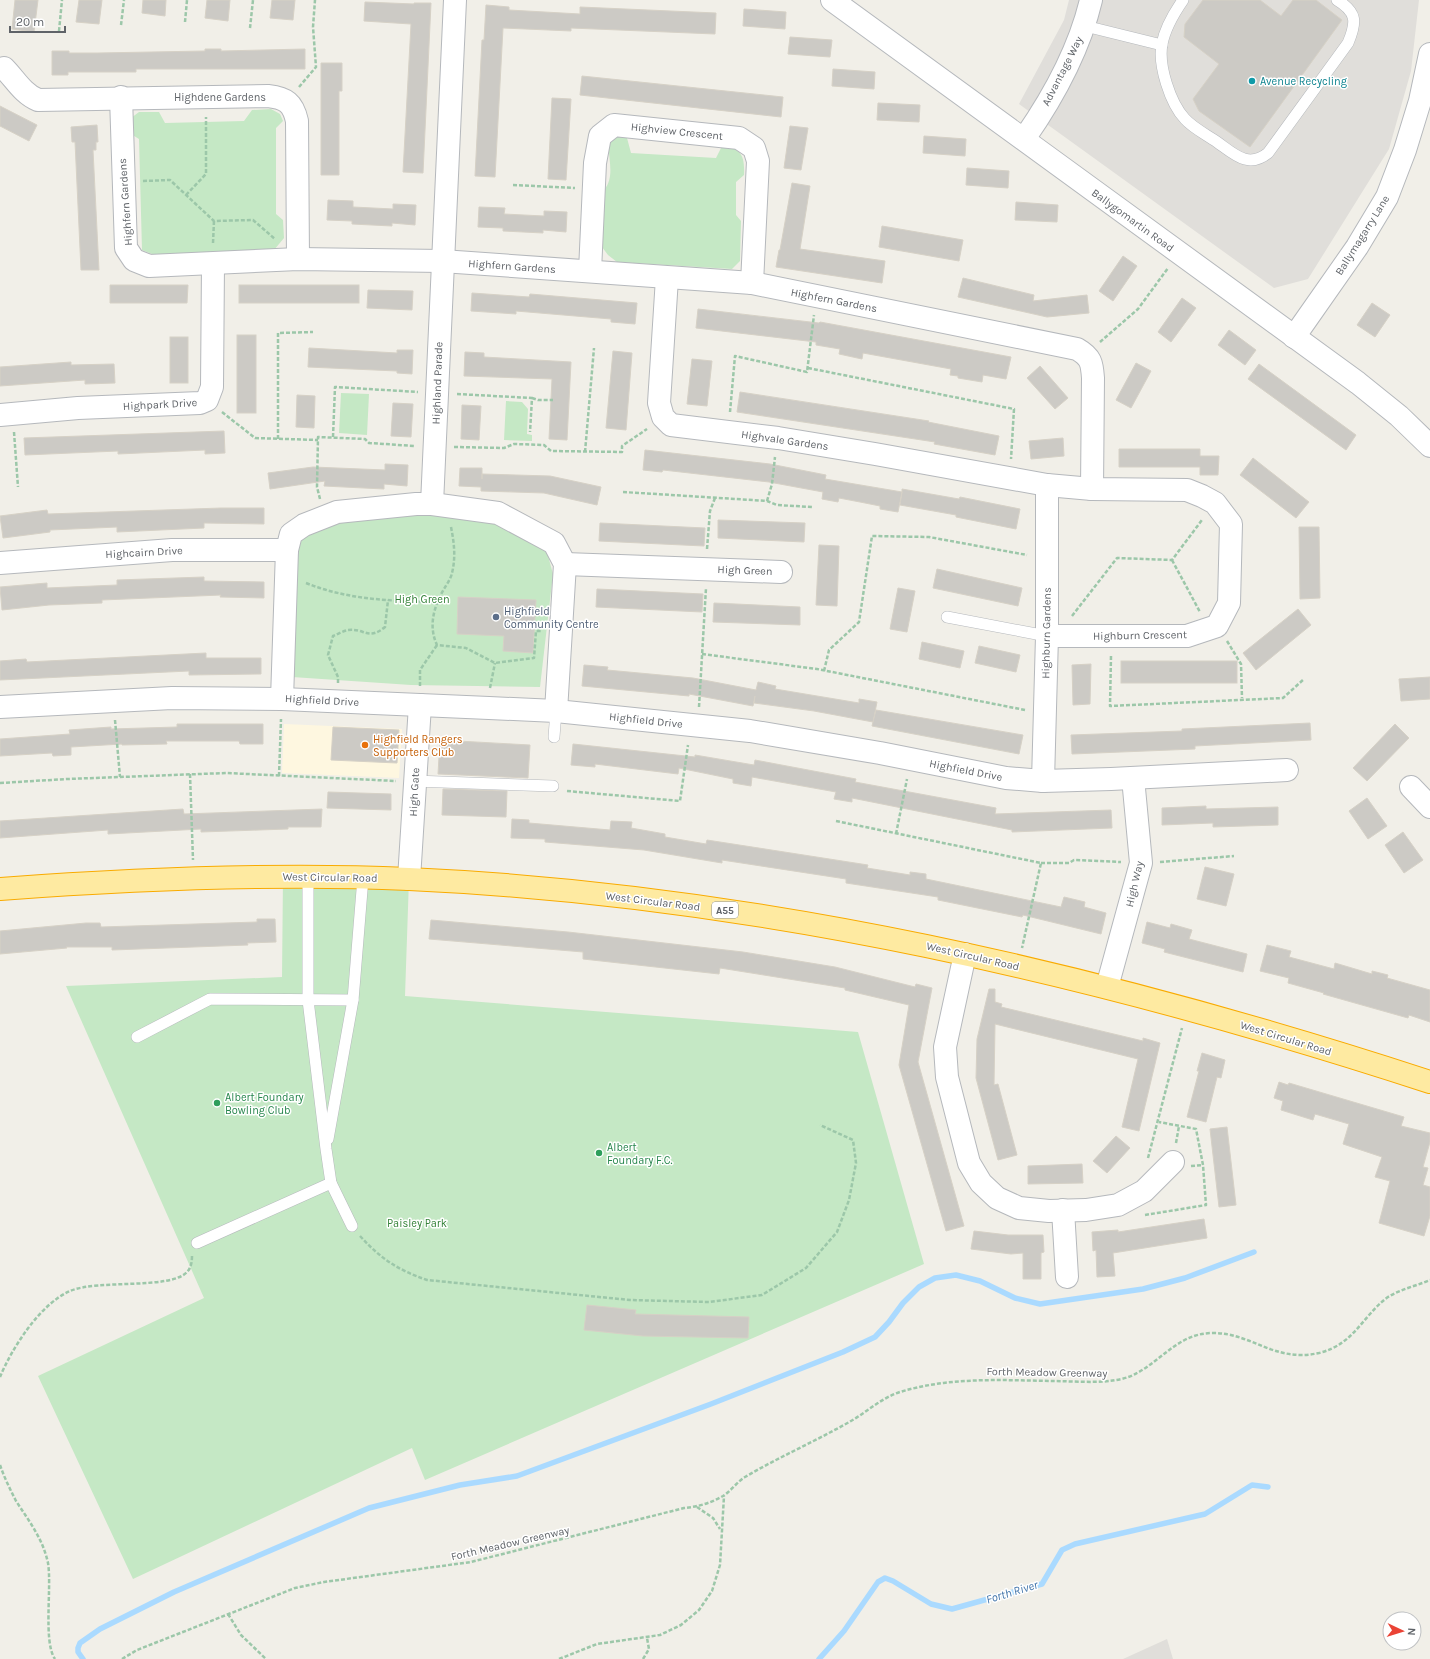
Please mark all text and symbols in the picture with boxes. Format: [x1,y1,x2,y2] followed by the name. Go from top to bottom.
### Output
[10,8,65,34] scale bar
[16,15,44,29] text: 20 m
[1039,34,1086,108] street label: Advantage Way
[1260,75,1348,88] place label: Avenue Recycling
[1247,76,1257,86] marker: Avenue Recycling
[174,91,266,104] street label: Highdene Gardens
[630,120,724,143] street label: Highview Crescent
[116,157,135,246] street label: Highfern Gardens
[1089,186,1176,255] street label: Ballygomartin Road
[1333,193,1392,278] street label: Ballymagarry Lane
[468,257,556,276] street label: Highfern Gardens
[790,286,878,315] street label: Highfern Gardens
[430,341,445,425] street label: Highland Parade
[123,396,198,413] street label: Highpark Drive
[740,428,830,453] street label: Highvale Gardens
[105,544,183,561] street label: Highcairn Drive
[717,563,773,578] street label: High Green
[1039,587,1054,679] street label: Highburn Gardens
[394,593,450,606] park label: High Green
[504,605,599,631] place label: Highfield Community Centre
[491,612,501,622] marker: Highfield Community Centre
[1093,628,1187,643] street label: Highburn Crescent
[285,692,360,709] street label: Highfield Drive
[608,710,684,731] street label: Highfield Drive
[373,733,463,759] place label: Highfield Rangers Supporters Club
[360,740,370,750] marker: Highfield Rangers Supporters Club
[928,757,1004,784] street label: Highfield Drive
[407,767,422,817] street label: High Gate
[1123,860,1146,908] street label: High Way
[282,870,378,885] street label: West Circular Road
[605,889,701,914] street label: West Circular Road
[712,902,738,918] road number: A55
[925,939,1021,974] street label: West Circular Road
[1239,1018,1333,1059] street label: West Circular Road
[225,1091,304,1117] place label: Albert Foundary Bowling Club
[212,1098,222,1108] marker: Albert Foundary Bowling Club
[607,1141,673,1167] place label: Albert Foundary F.C.
[594,1148,604,1158] marker: Albert Foundary F.C.
[387,1217,447,1230] park label: Paisley Park
[986,1365,1108,1380] street label: Forth Meadow Greenway
[450,1524,571,1563] street label: Forth Meadow Greenway
[984,1577,1040,1607] water label: Forth River
[1382,1611,1422,1651] north arrow
[1405,1627,1418,1636] text: N

